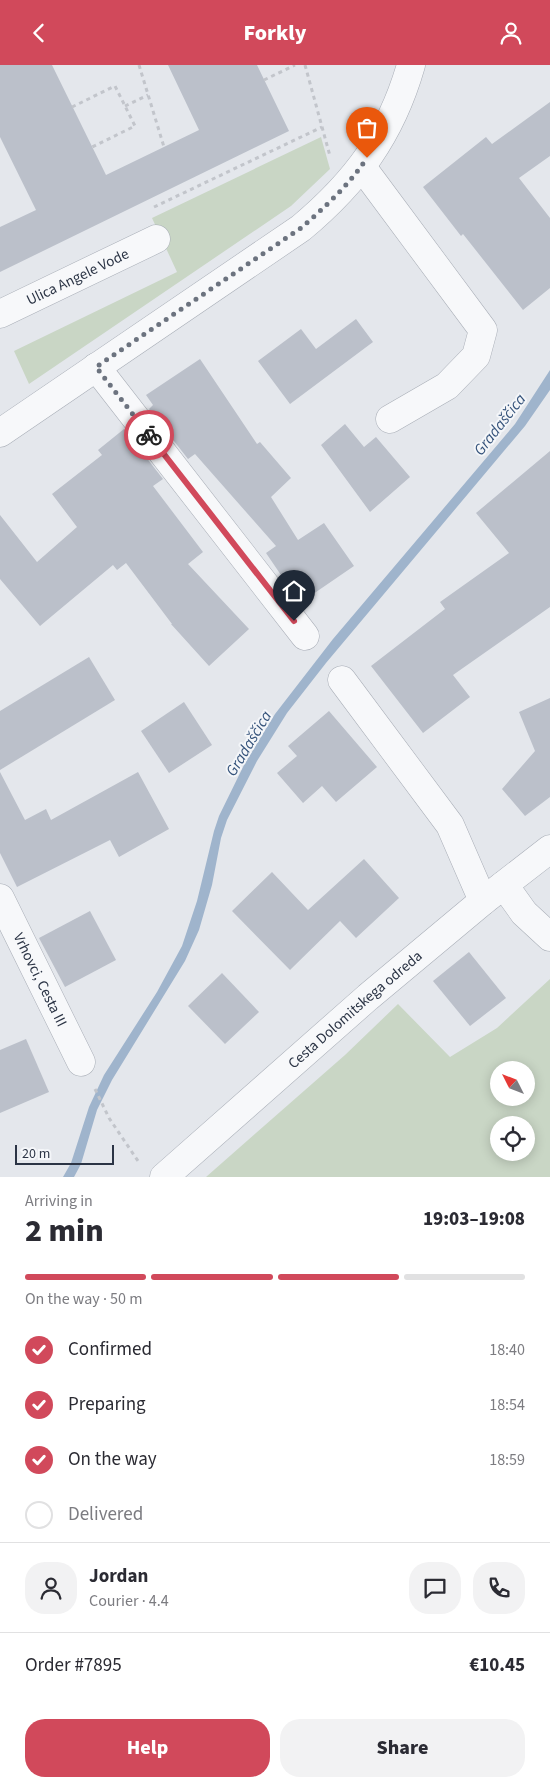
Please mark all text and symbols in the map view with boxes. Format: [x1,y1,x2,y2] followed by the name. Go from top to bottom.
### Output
[244,17,306,49] text: Forkly
[25,19,53,47] icon: back
[497,19,525,47] icon: person
[346,107,388,158] pin
[353,114,381,142] icon: bag
[23,244,132,311] street label: Ulica Angele Vode
[469,389,531,460] water label: Gradaščica
[124,410,174,460] courier
[135,421,163,449] icon: bike
[273,570,315,621] pin
[280,577,308,605] icon: home
[221,706,277,780] water label: Gradaščica
[8,929,72,1030] street label: Vrhovci, Cesta III
[284,946,427,1074] street label: Cesta Dolomitskega odreda
[490,1061,535,1106] north arrow
[490,1061,535,1161] map controls
[490,1116,535,1161] button: locate
[15,1142,114,1165] scale bar
[22,1144,50,1164] text: 20 m
[25,1190,93,1212] text: Arriving in
[423,1206,525,1233] text: 19:03–19:08
[25,1208,104,1254] text: 2 min
[25,1288,142,1310] text: On the way · 50 m
[25,1336,53,1364] icon: check
[68,1336,152,1363] text: Confirmed
[489,1339,525,1361] text: 18:40
[25,1391,53,1419] icon: check
[68,1391,146,1418] text: Preparing
[489,1394,525,1416] text: 18:54
[25,1446,53,1474] icon: check
[68,1446,157,1473] text: On the way
[489,1449,525,1471] text: 18:59
[68,1501,143,1528] text: Delivered
[25,1562,77,1614] button: person
[409,1562,461,1614] button: chat
[473,1562,525,1614] button: phone
[89,1563,148,1590] text: Jordan
[89,1590,169,1612] text: Courier · 4.4
[25,1652,122,1679] text: Order #7895
[469,1652,525,1679] text: €10.45
[25,1719,270,1777] button: Help
[280,1719,525,1777] button: Share

